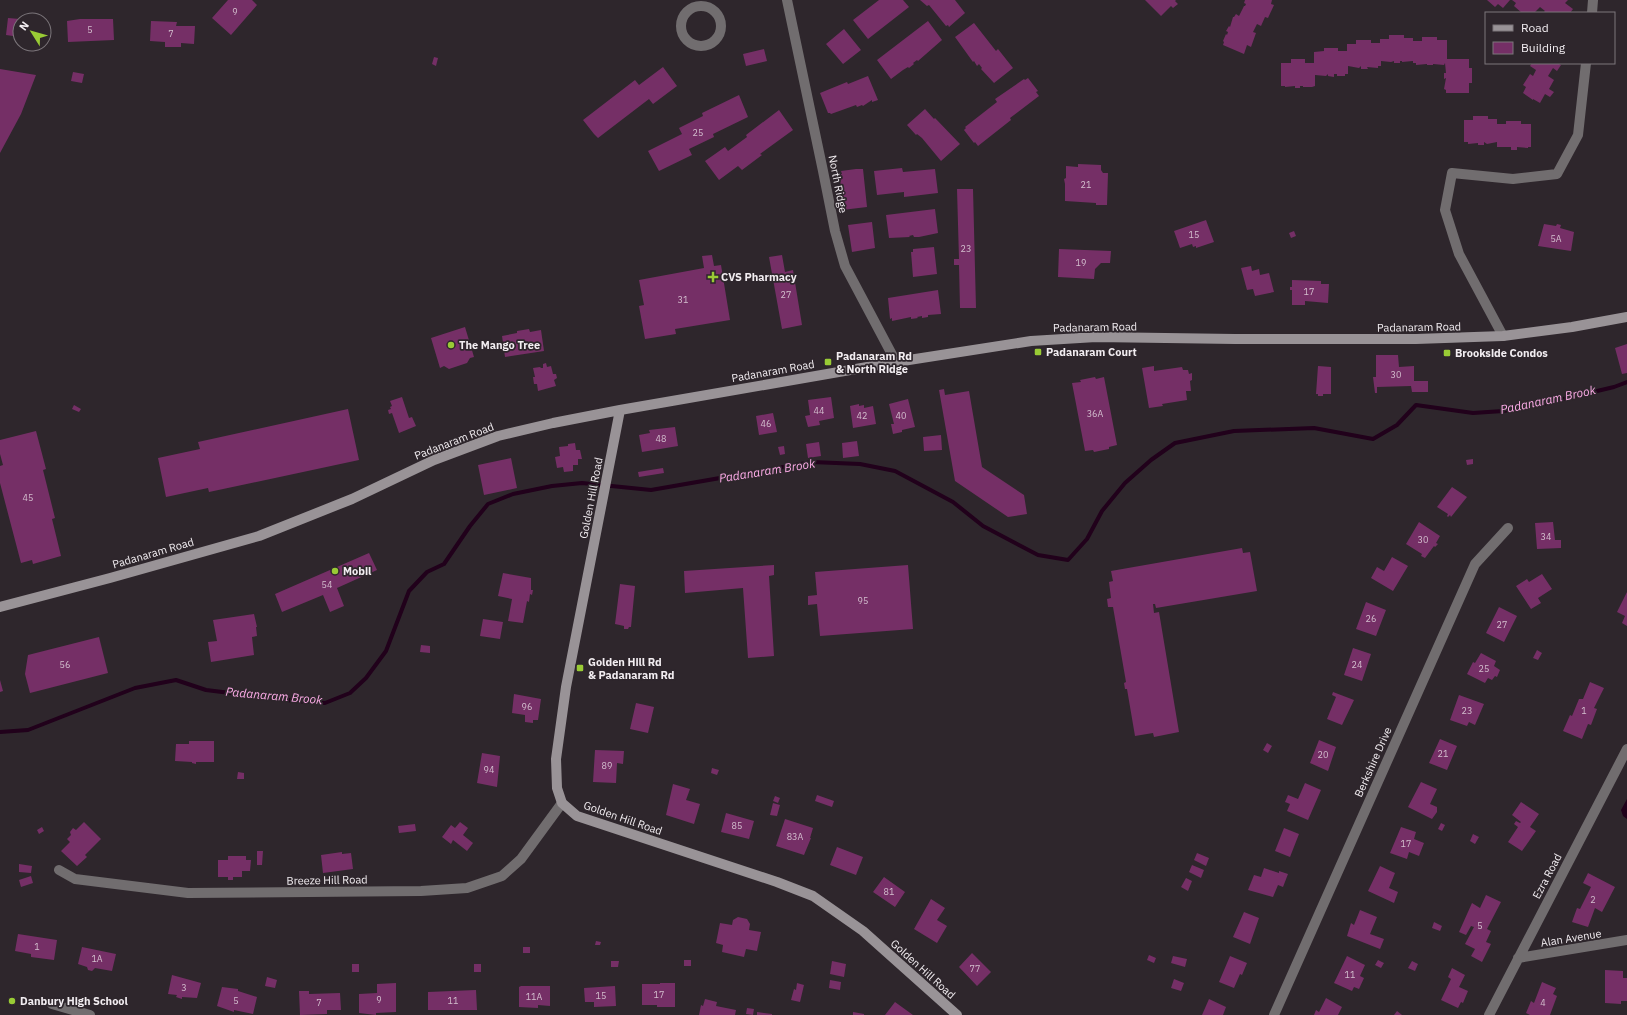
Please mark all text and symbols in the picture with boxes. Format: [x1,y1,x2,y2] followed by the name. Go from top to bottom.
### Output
[232,6,238,17] house number: 9
[12,12,52,52] north arrow
[1485,12,1615,64] legend
[16,19,32,33] text: N
[1521,20,1549,35] text: Road
[87,24,93,35] house number: 5
[168,28,174,39] house number: 7
[1521,40,1566,55] text: Building
[693,127,703,138] house number: 25
[826,154,850,214] street label: North Ridge
[1081,179,1091,190] house number: 21
[1189,229,1199,240] house number: 15
[1550,233,1562,244] house number: 5A
[961,243,971,254] house number: 23
[1076,257,1086,268] house number: 19
[721,270,797,284] place label: CVS Pharmacy
[708,272,718,282] marker: CVS Pharmacy
[1304,286,1314,297] house number: 17
[781,289,791,300] house number: 27
[678,294,688,305] house number: 31
[1053,319,1137,335] street label: Padanaram Road
[1377,319,1461,335] street label: Padanaram Road
[459,338,540,352] place label: The Mango Tree
[446,340,456,350] marker: The Mango Tree
[1046,345,1137,359] place label: Padanaram Court
[1455,346,1548,360] place label: Brookside Condos
[1033,347,1043,357] marker: Padanaram Court
[1442,348,1452,358] marker: Brookside Condos
[836,349,912,376] place label: Padanaram Rd & North Ridge
[730,357,816,385] street label: Padanaram Road
[823,357,833,367] marker: Padanaram Rd & North Ridge
[1391,369,1401,380] house number: 30
[1499,382,1598,417] water label: Padanaram Brook
[814,405,824,416] house number: 44
[1087,408,1104,419] house number: 36A
[857,410,867,421] house number: 42
[896,410,906,421] house number: 40
[761,418,771,429] house number: 46
[412,419,496,463] street label: Padanaram Road
[656,433,666,444] house number: 48
[718,455,817,486] water label: Padanaram Brook
[576,456,606,540] street label: Golden Hill Road
[23,492,33,503] house number: 45
[1541,531,1551,542] house number: 34
[1418,534,1428,545] house number: 30
[111,535,195,571] street label: Padanaram Road
[343,564,372,578] place label: Mobil
[330,566,340,576] marker: Mobil
[322,579,332,590] house number: 54
[858,595,868,606] house number: 95
[1366,613,1376,624] house number: 26
[1497,619,1507,630] house number: 27
[588,655,675,682] place label: Golden Hill Rd & Padanaram Rd
[60,659,70,670] house number: 56
[1352,659,1362,670] house number: 24
[575,663,585,673] marker: Golden Hill Rd & Padanaram Rd
[1479,663,1489,674] house number: 25
[225,684,324,707] water label: Padanaram Brook
[522,701,532,712] house number: 96
[1462,705,1472,716] house number: 23
[1581,705,1587,716] house number: 1
[1351,725,1395,799] street label: Berkshire Drive
[1438,748,1448,759] house number: 21
[1318,749,1328,760] house number: 20
[602,760,612,771] house number: 89
[484,764,494,775] house number: 94
[582,798,664,838] street label: Golden Hill Road
[732,820,742,831] house number: 85
[787,831,804,842] house number: 83A
[1401,838,1411,849] house number: 17
[1529,851,1565,901] street label: Ezra Road
[286,872,368,888] street label: Breeze Hill Road
[884,886,894,897] house number: 81
[1590,894,1596,905] house number: 2
[1477,920,1483,931] house number: 5
[1540,926,1602,950] street label: Alan Avenue
[888,936,958,1002] street label: Golden Hill Road
[34,941,40,952] house number: 1
[91,953,103,964] house number: 1A
[970,963,980,974] house number: 77
[1345,969,1355,980] house number: 11
[181,982,187,993] house number: 3
[654,989,664,1000] house number: 17
[596,990,606,1001] house number: 15
[526,991,543,1002] house number: 11A
[20,994,129,1008] place label: Danbury High School
[376,994,382,1005] house number: 9
[233,995,239,1006] house number: 5
[448,995,458,1006] house number: 11
[7,996,17,1006] marker: Danbury High School
[316,997,322,1008] house number: 7
[1540,997,1546,1008] house number: 4

